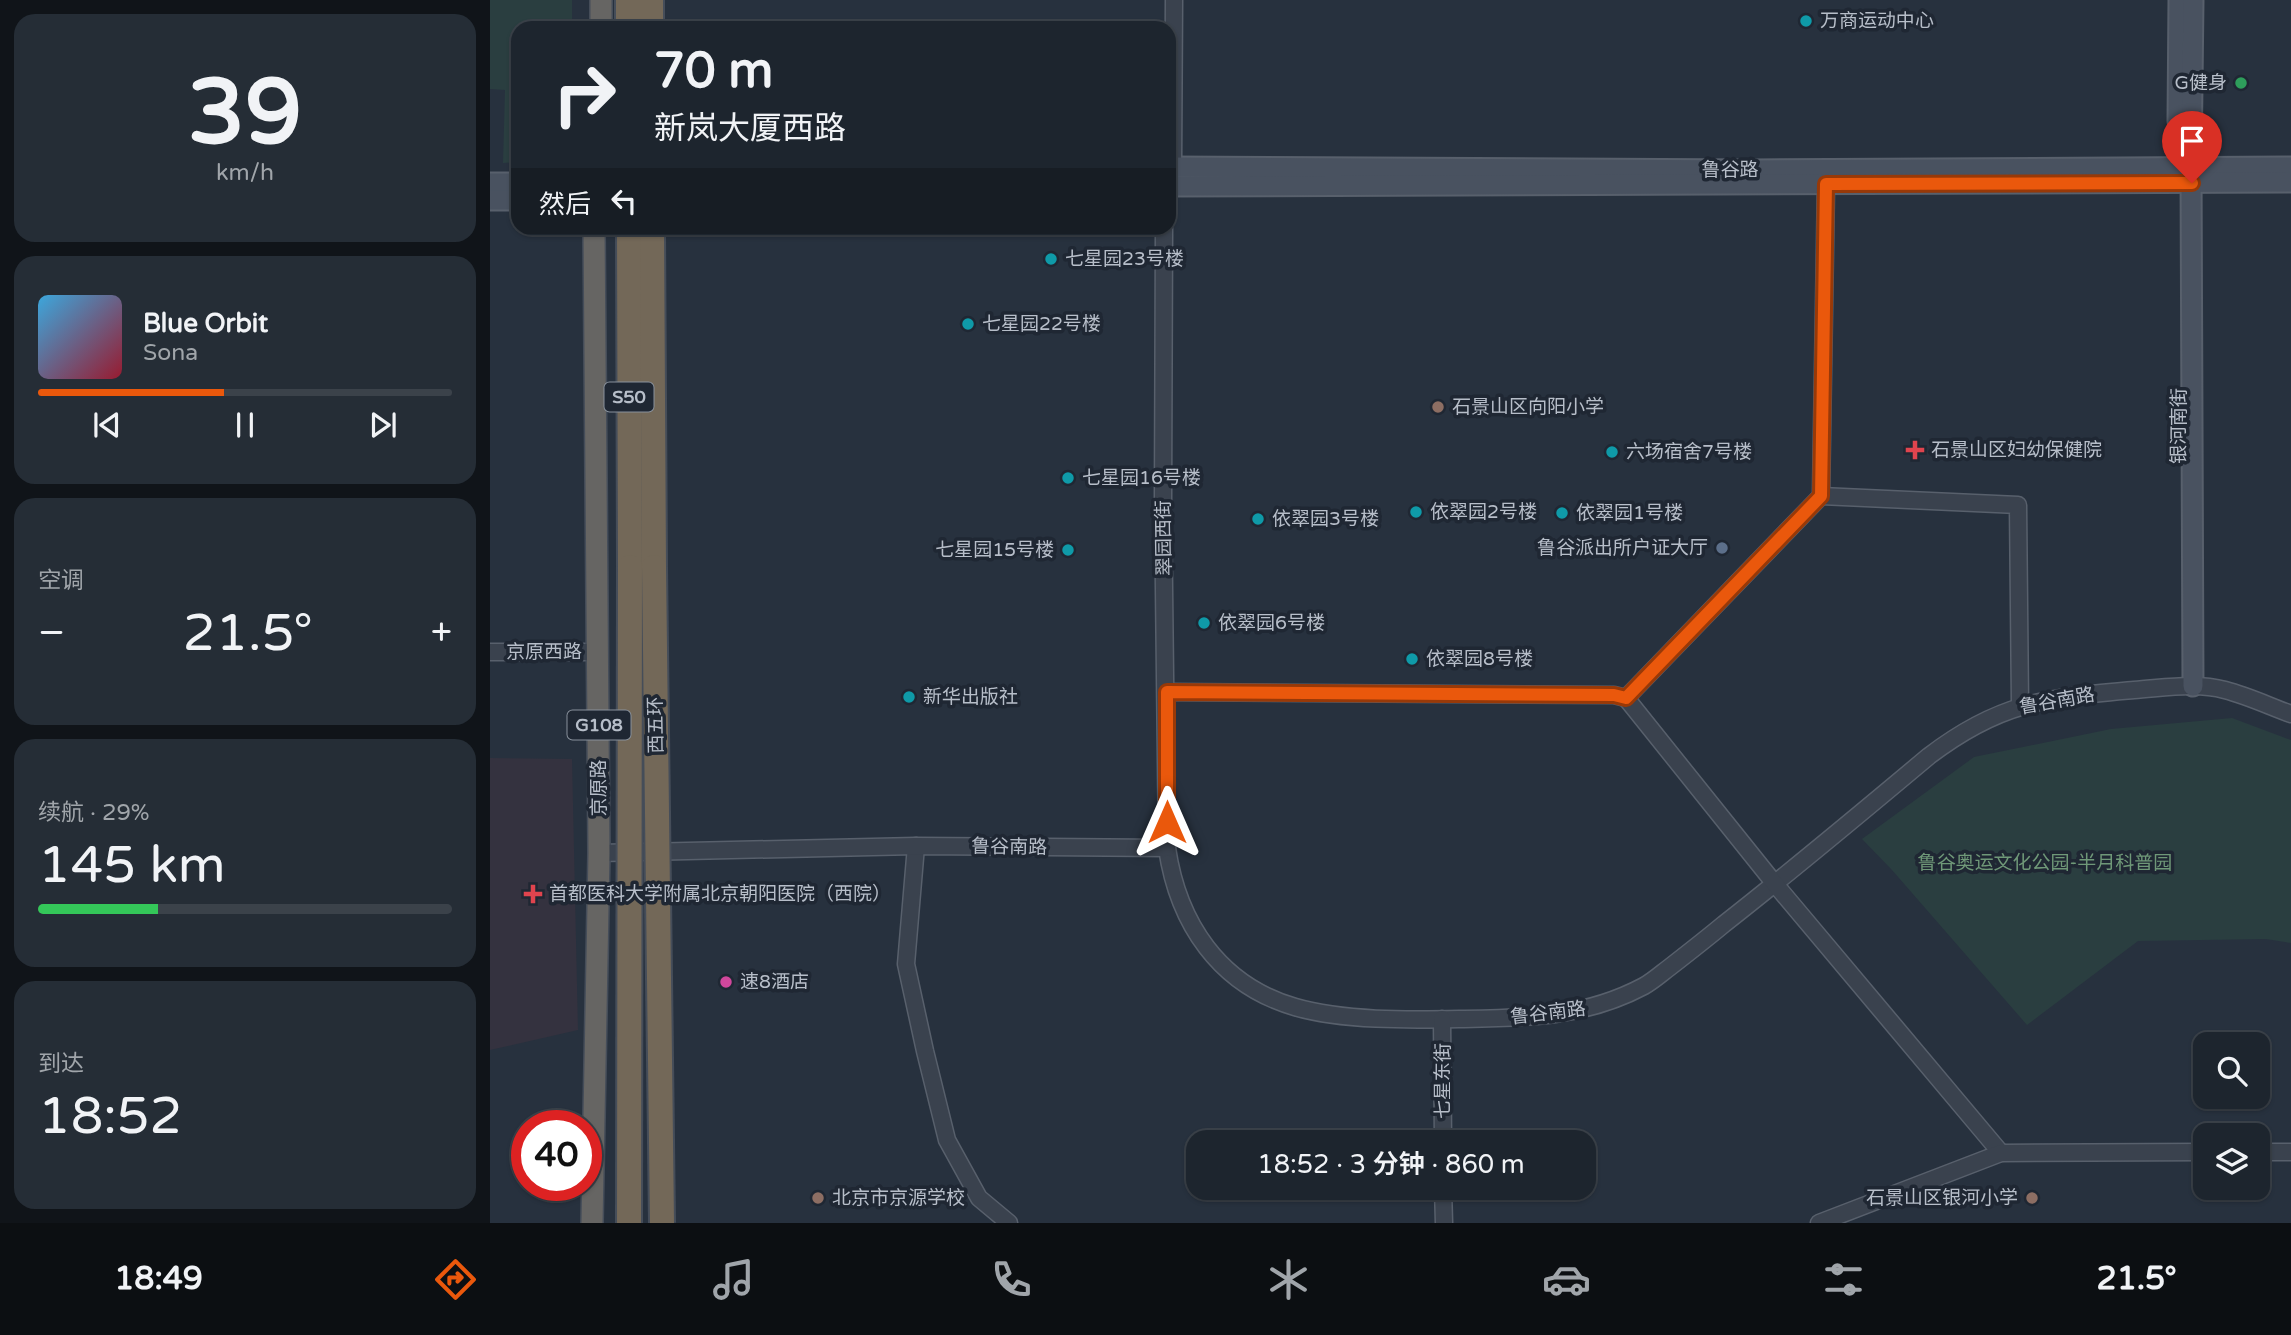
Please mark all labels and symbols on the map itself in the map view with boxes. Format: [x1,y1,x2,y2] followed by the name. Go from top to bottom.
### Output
[1820,10,1934,32] place label: 万商运动中心
[1798,13,1814,29] marker: 万商运动中心
[2175,72,2227,94] place label: G健身
[2233,75,2249,91] marker: G健身
[2162,111,2222,183] pin
[1701,159,1759,181] street label: 鲁谷路
[1065,248,1184,270] place label: 七星园23号楼
[1043,251,1059,267] marker: 七星园23号楼
[982,313,1101,335] place label: 七星园22号楼
[960,316,976,332] marker: 七星园22号楼
[604,382,654,412] road number: S50
[2168,388,2190,464] street label: 银河南街
[1452,396,1604,418] place label: 石景山区向阳小学
[1430,399,1446,415] marker: 石景山区向阳小学
[1931,439,2102,461] place label: 石景山区妇幼保健院
[1905,440,1925,460] marker: 石景山区妇幼保健院
[1626,441,1752,463] place label: 六场宿舍7号楼
[1604,444,1620,460] marker: 六场宿舍7号楼
[1082,467,1201,489] place label: 七星园16号楼
[1060,470,1076,486] marker: 七星园16号楼
[1152,500,1176,576] street label: 翠园西街
[1430,501,1537,523] place label: 依翠园2号楼
[1576,502,1683,524] place label: 依翠园1号楼
[1408,504,1424,520] marker: 依翠园2号楼
[1554,505,1570,521] marker: 依翠园1号楼
[1272,508,1379,530] place label: 依翠园3号楼
[1250,511,1266,527] marker: 依翠园3号楼
[1537,537,1708,559] place label: 鲁谷派出所户证大厅
[935,539,1054,561] place label: 七星园15号楼
[1714,540,1730,556] marker: 鲁谷派出所户证大厅
[1060,542,1076,558] marker: 七星园15号楼
[1218,612,1325,634] place label: 依翠园6号楼
[1196,615,1212,631] marker: 依翠园6号楼
[506,641,582,663] street label: 京原西路
[1426,648,1533,670] place label: 依翠园8号楼
[1404,651,1420,667] marker: 依翠园8号楼
[2018,684,2096,718] street label: 鲁谷南路
[923,686,1018,708] place label: 新华出版社
[901,689,917,705] marker: 新华出版社
[645,696,667,754] street label: 西五环
[568,710,630,740] road number: G108
[588,759,610,817] street label: 京原路
[1130,785,1204,859] position arrow
[971,835,1047,859] street label: 鲁谷南路
[1918,852,2172,874] park label: 鲁谷奥运文化公园-半月科普园
[549,883,891,905] place label: 首都医科大学附属北京朝阳医院（西院）
[523,884,543,904] marker: 首都医科大学附属北京朝阳医院（西院）
[740,971,809,993] place label: 速8酒店
[718,974,734,990] marker: 速8酒店
[1509,997,1587,1029] street label: 鲁谷南路
[1432,1043,1454,1119] street label: 七星东街
[511,1110,602,1201] speed limit sign: 40
[832,1187,965,1209] place label: 北京市京源学校
[1866,1187,2018,1209] place label: 石景山区银河小学
[810,1190,826,1206] marker: 北京市京源学校
[2024,1190,2040,1206] marker: 石景山区银河小学

